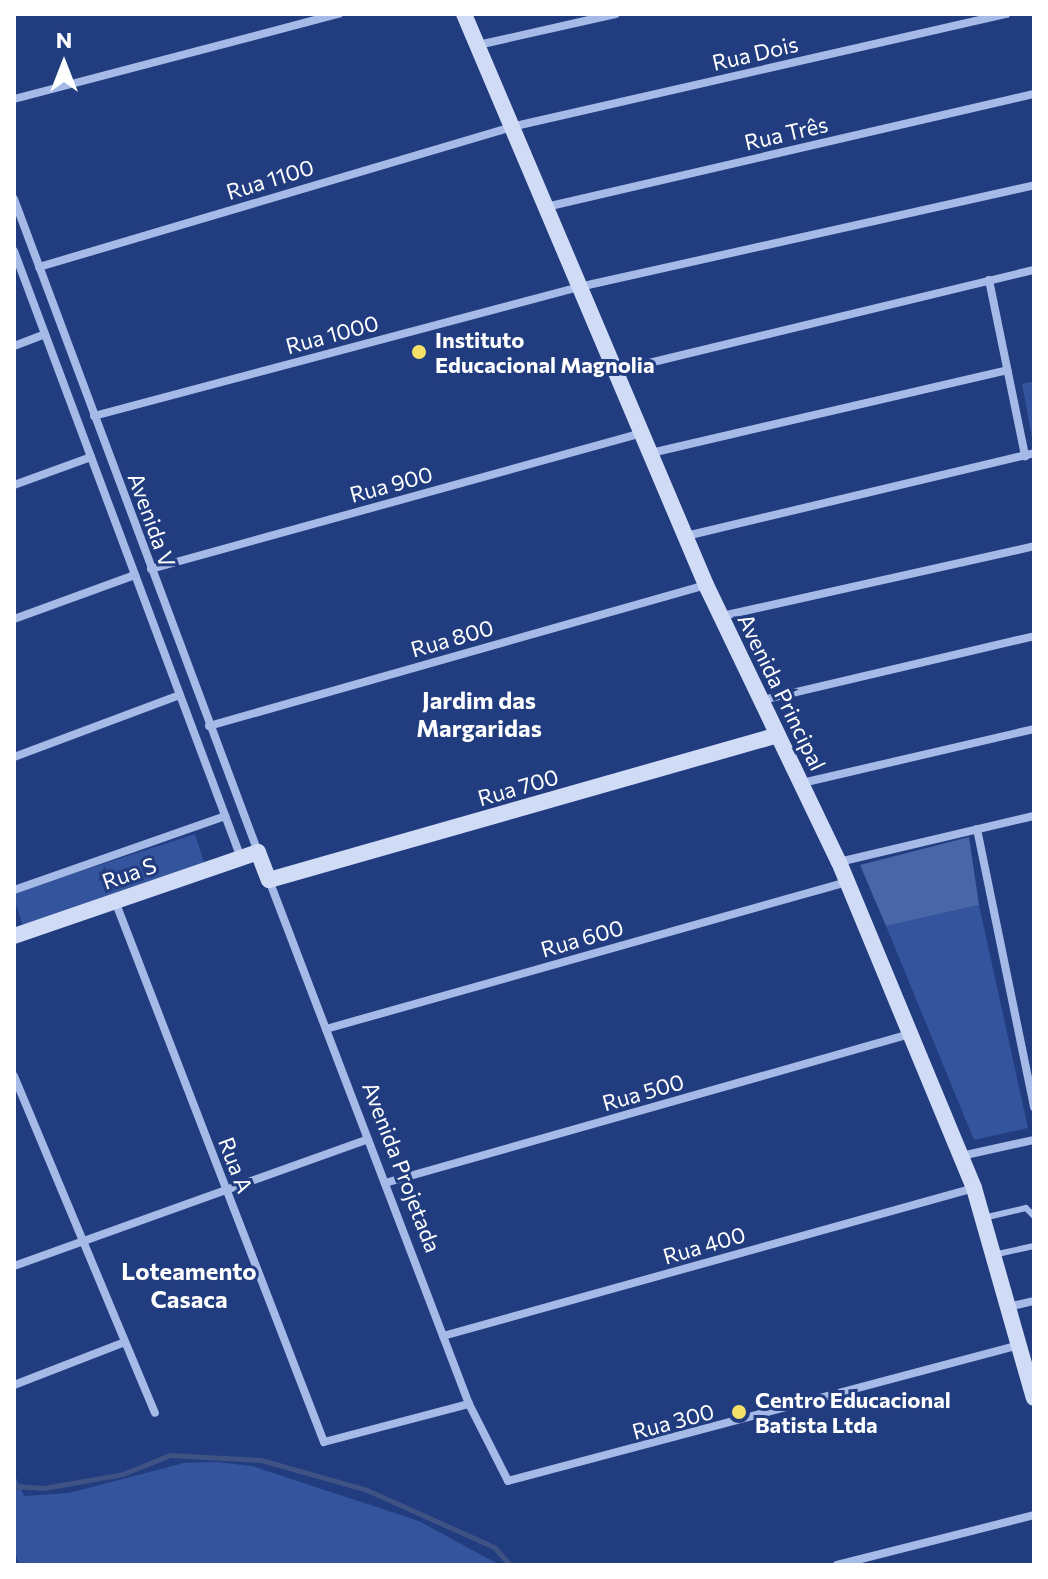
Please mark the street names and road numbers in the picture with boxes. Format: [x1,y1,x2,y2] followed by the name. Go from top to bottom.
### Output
[709,30,801,76] street label: Rua Dois
[742,111,830,155] street label: Rua Três
[223,153,317,205] street label: Rua 1100
[283,309,381,359] street label: Rua 1000
[347,460,435,508] street label: Rua 900
[123,469,181,571] street label: Avenida V
[733,609,831,775] street label: Avenida Principal
[408,614,496,662] street label: Rua 800
[475,763,561,811] street label: Rua 700
[98,851,160,895] street label: Rua S
[538,914,626,962] street label: Rua 600
[599,1068,687,1116] street label: Rua 500
[357,1078,447,1256] street label: Avenida Projetada
[213,1133,259,1197] street label: Rua A
[660,1221,748,1269] street label: Rua 400
[629,1397,717,1445] street label: Rua 300

